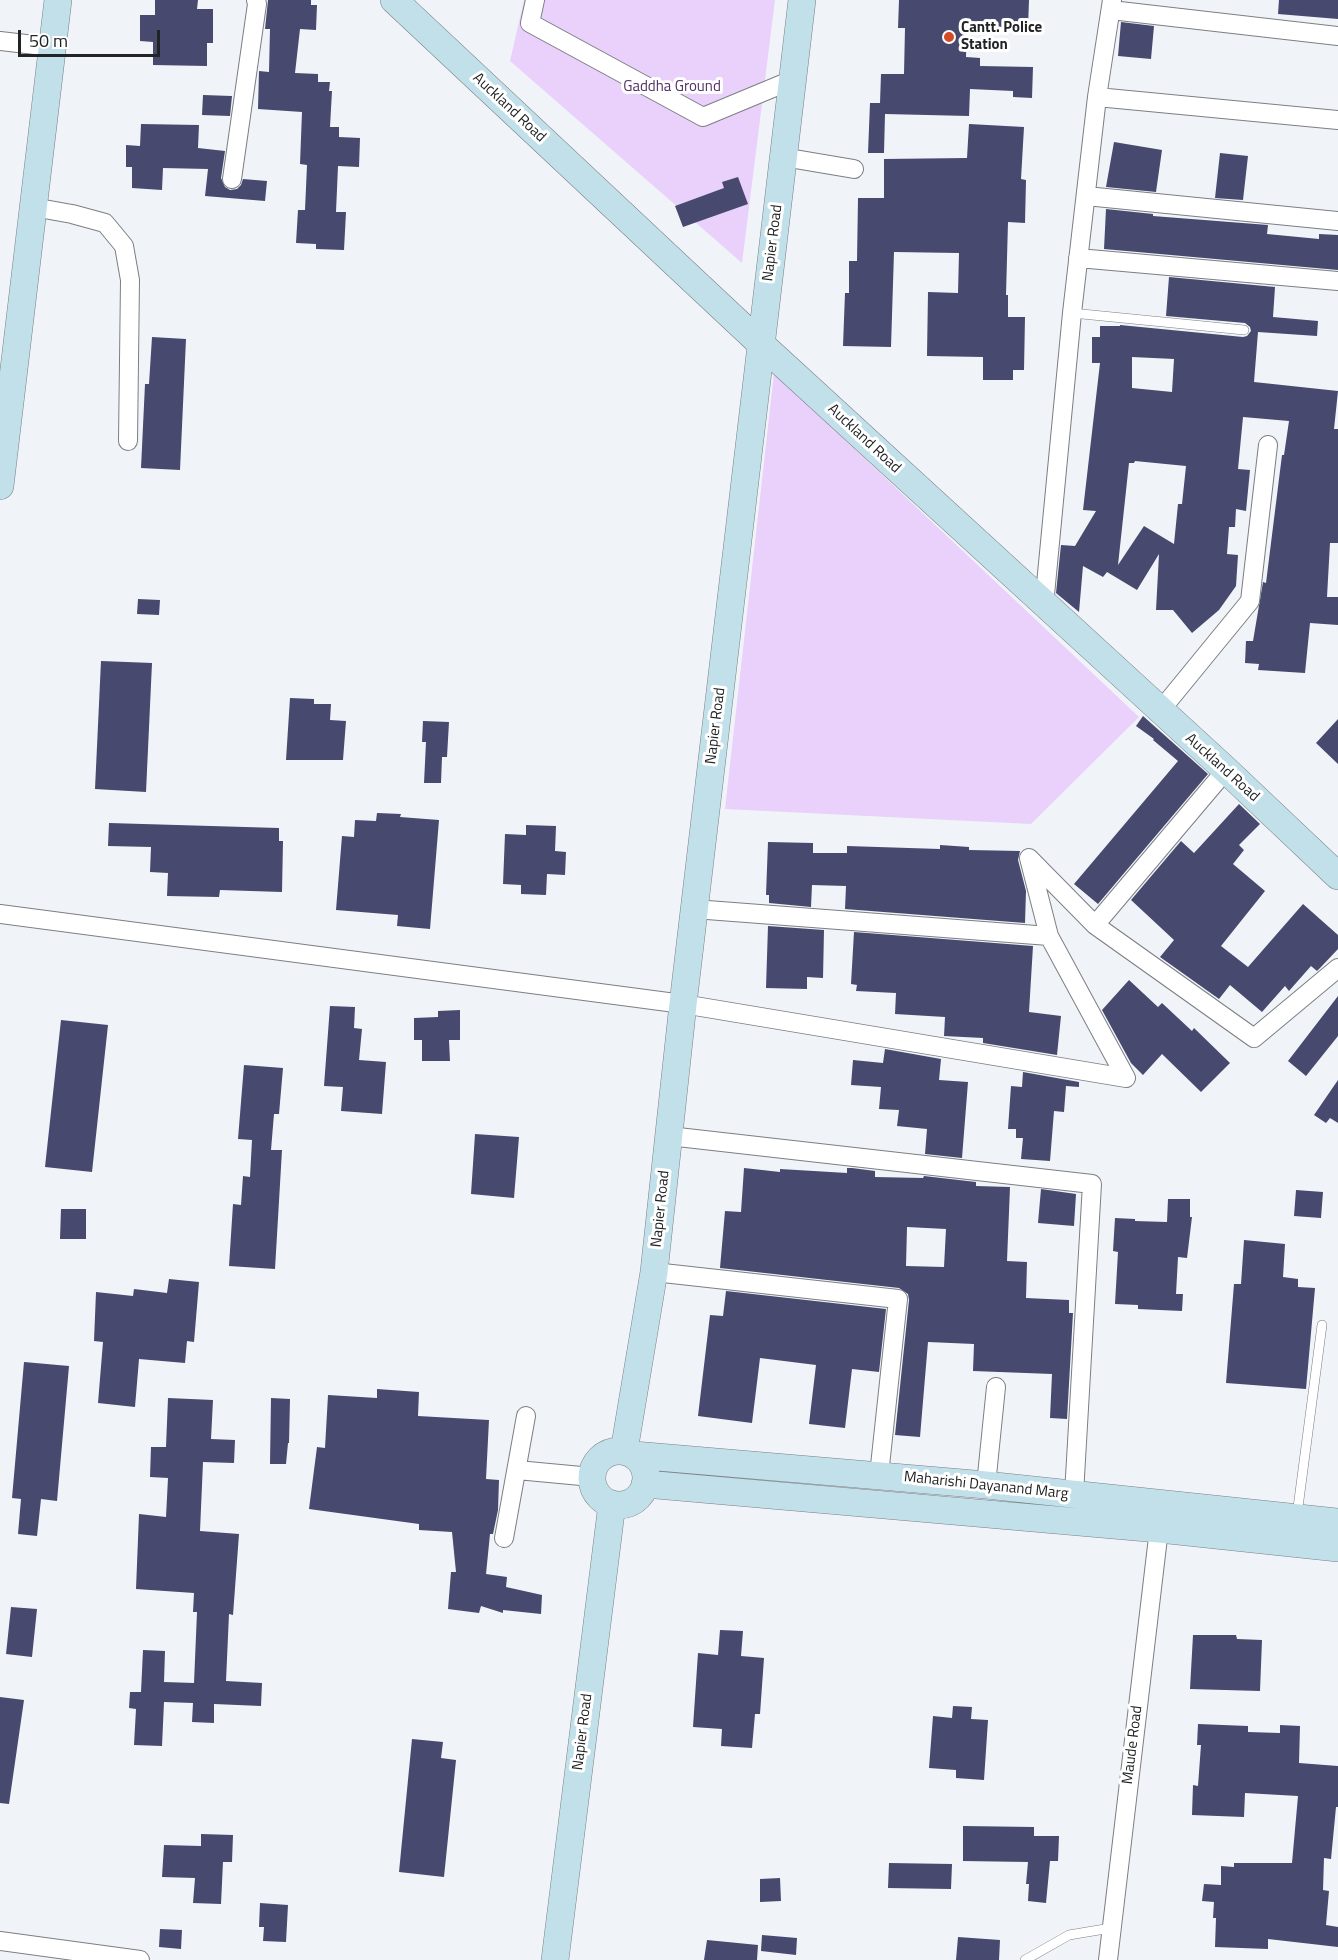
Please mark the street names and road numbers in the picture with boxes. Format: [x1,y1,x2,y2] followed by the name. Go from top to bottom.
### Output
[469,70,549,146] street label: Auckland Road
[759,203,787,283] street label: Napier Road
[824,401,904,477] street label: Auckland Road
[702,686,730,766] street label: Napier Road
[1181,730,1263,806] street label: Auckland Road
[648,1170,674,1248] street label: Napier Road
[903,1468,1069,1504] street label: Maharishi Dayanand Marg
[569,1692,597,1772] street label: Napier Road
[1119,1705,1147,1785] street label: Maude Road

